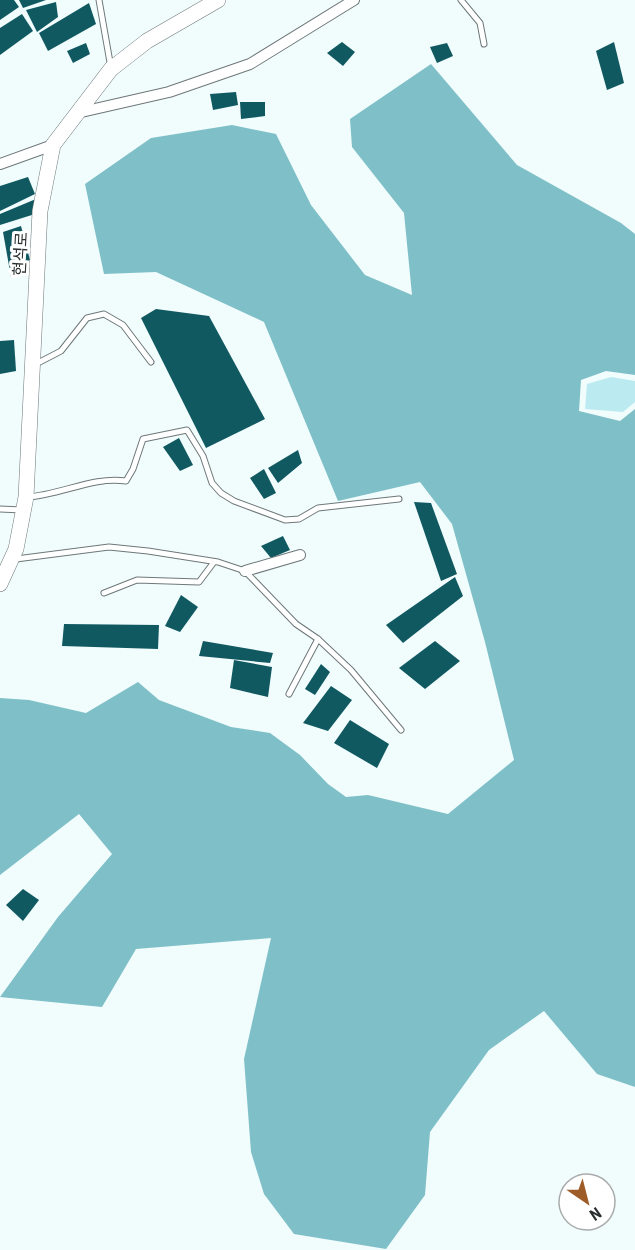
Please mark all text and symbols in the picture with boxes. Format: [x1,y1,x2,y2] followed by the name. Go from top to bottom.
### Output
[10,231,31,277] street label: 현석로
[557,1172,617,1232] north arrow
[586,1203,605,1224] text: N

